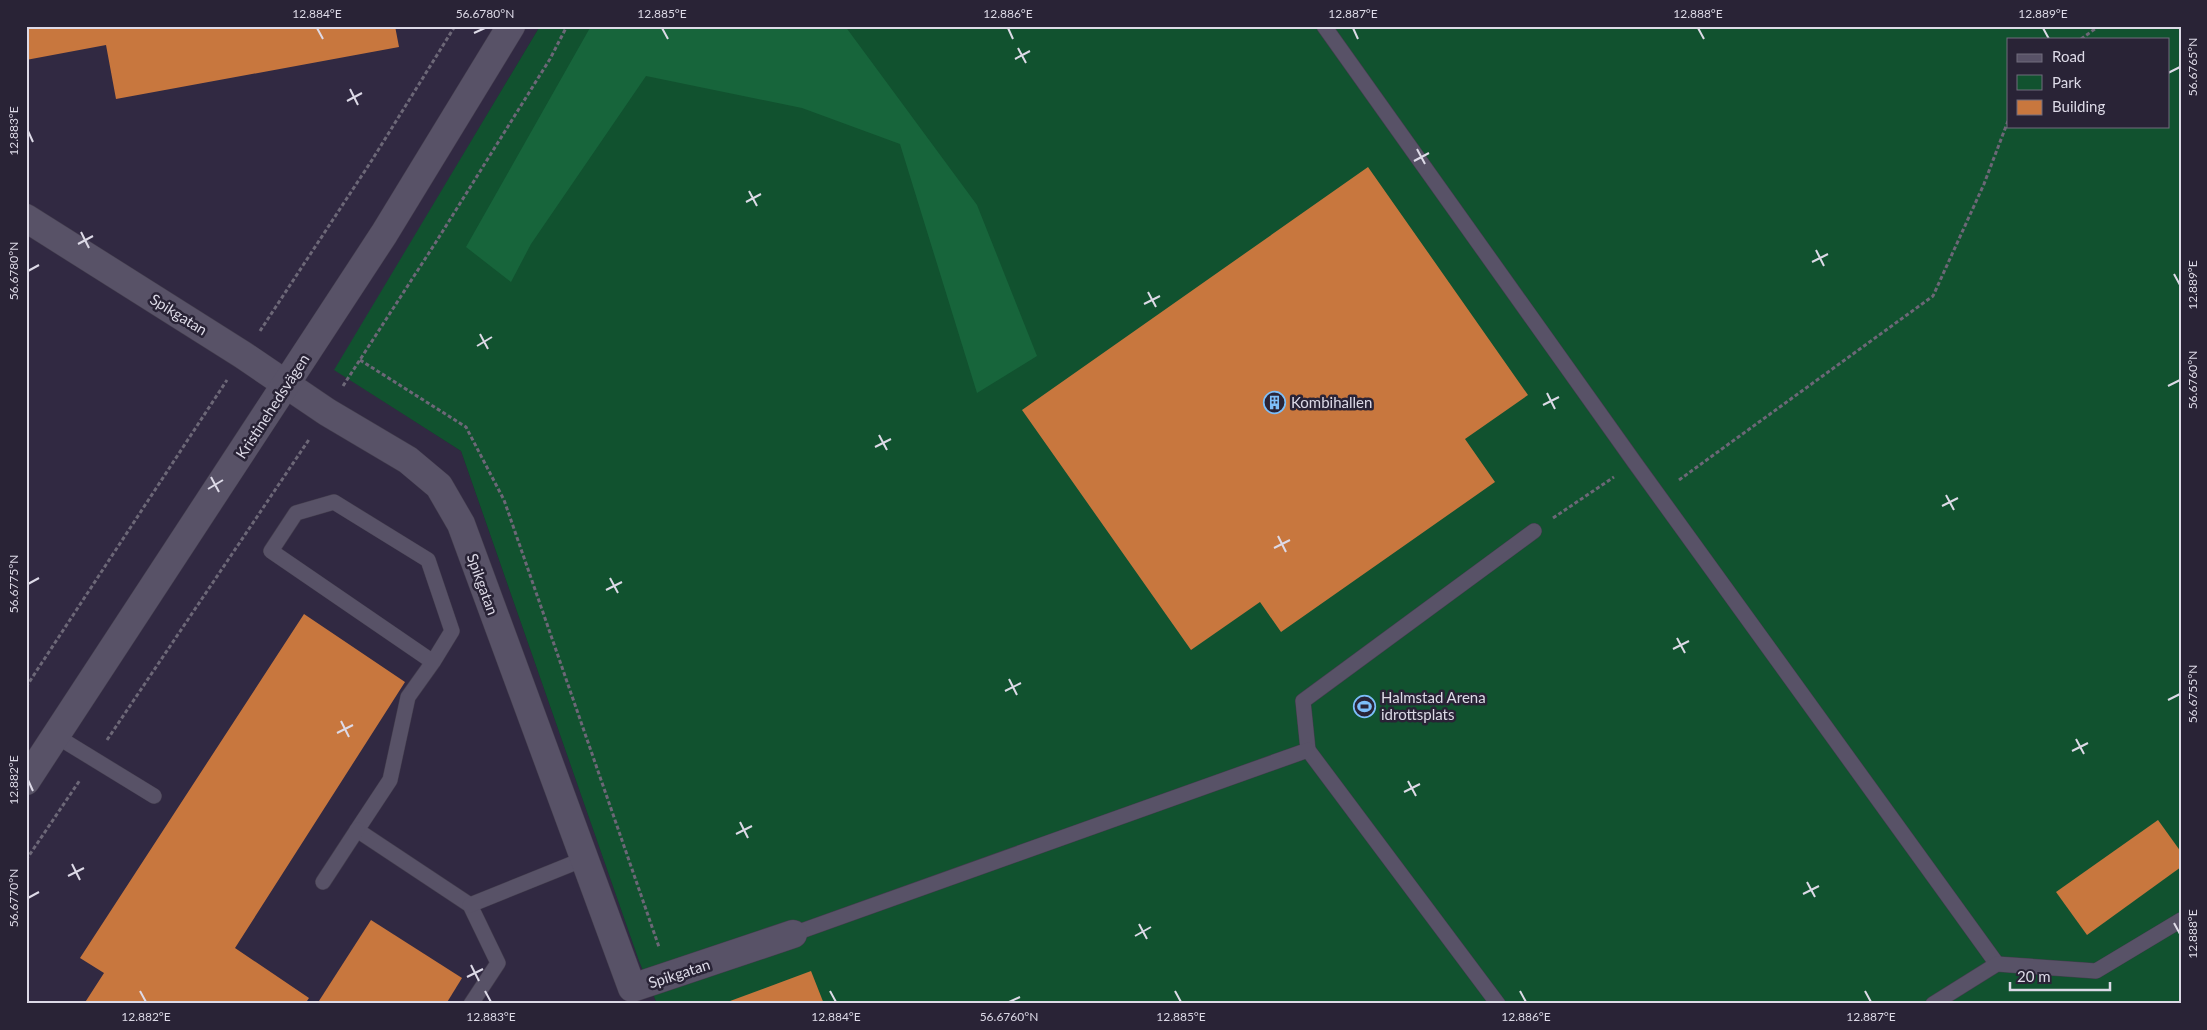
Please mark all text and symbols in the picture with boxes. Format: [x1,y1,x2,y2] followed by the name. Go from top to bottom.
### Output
[292,6,342,21] text: 12.884°E
[456,6,514,21] text: 56.6780°N
[637,6,687,21] text: 12.885°E
[983,6,1033,21] text: 12.886°E
[1328,6,1378,21] text: 12.887°E
[1673,6,1723,21] text: 12.888°E
[2018,6,2068,21] text: 12.889°E
[2007,38,2170,128] legend
[2185,38,2200,96] text: 56.6765°N
[2052,47,2085,65] text: Road
[2052,73,2082,91] text: Park
[2052,97,2105,115] text: Building
[6,106,21,156] text: 12.883°E
[6,242,21,300] text: 56.6780°N
[2185,260,2200,310] text: 12.889°E
[147,289,211,339] street label: Spikgatan
[231,350,313,462] street label: Kristinehedsvägen
[2185,351,2200,409] text: 56.6760°N
[1263,390,1287,414] building icon: Kombihallen
[1291,393,1372,411] place label: Kombihallen
[464,551,502,617] street label: Spikgatan
[6,555,21,613] text: 56.6775°N
[2185,665,2200,723] text: 56.6755°N
[1381,688,1486,723] place label: Halmstad Arena idrottsplats
[1353,694,1377,718] sports icon: Halmstad Arena idrottsplats
[6,755,21,805] text: 12.882°E
[6,869,21,927] text: 56.6770°N
[2185,909,2200,959] text: 12.888°E
[646,955,712,991] street label: Spikgatan
[2010,960,2110,992] scale bar
[2017,967,2051,985] text: 20 m
[121,1009,171,1024] text: 12.882°E
[466,1009,516,1024] text: 12.883°E
[811,1009,861,1024] text: 12.884°E
[980,1009,1038,1024] text: 56.6760°N
[1156,1009,1206,1024] text: 12.885°E
[1501,1009,1551,1024] text: 12.886°E
[1846,1009,1896,1024] text: 12.887°E

